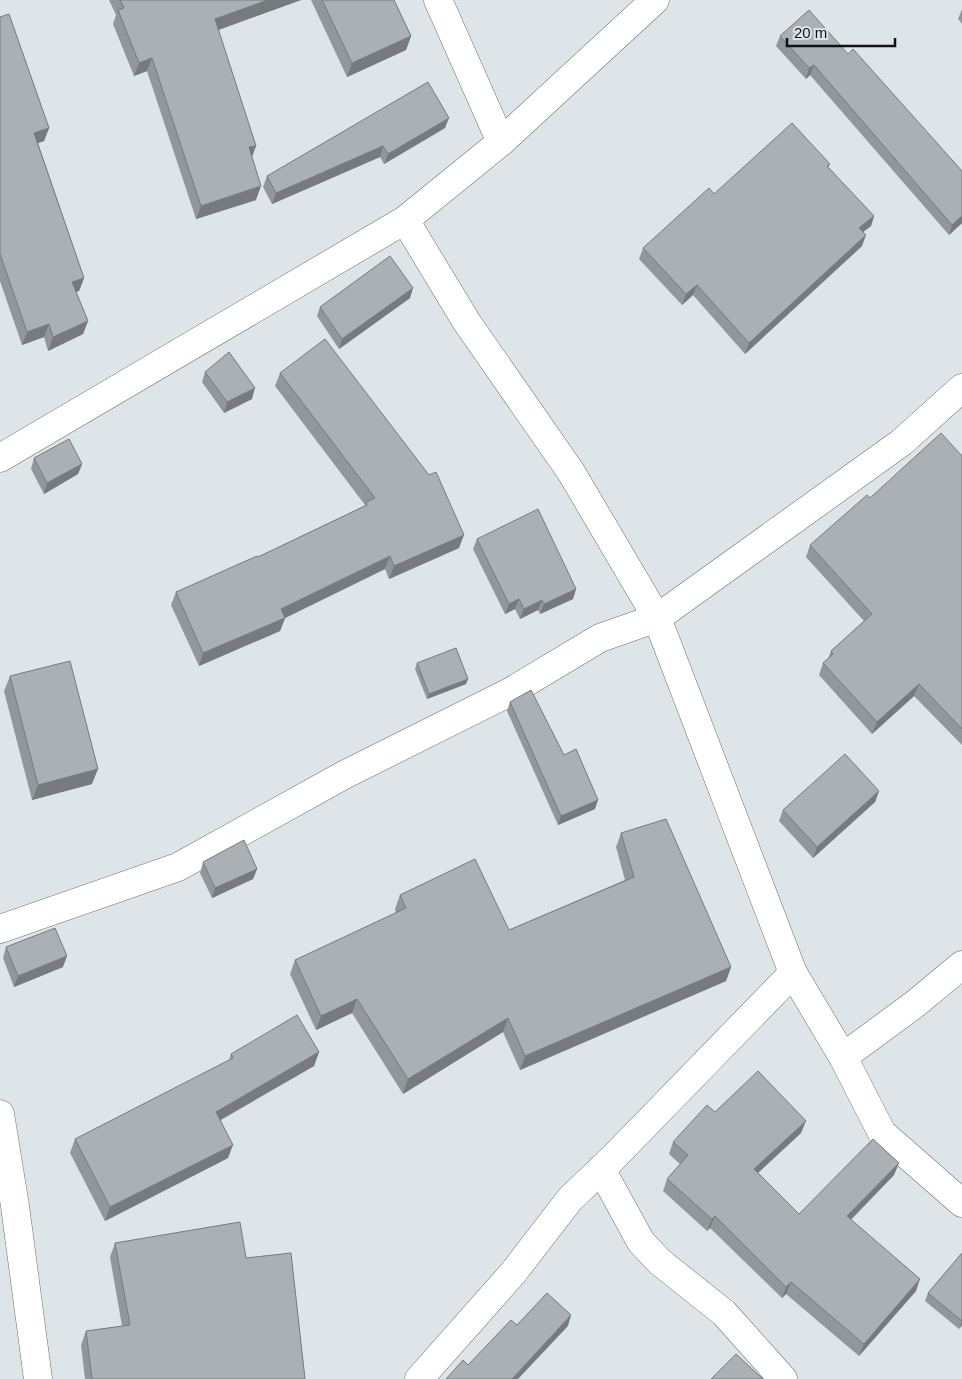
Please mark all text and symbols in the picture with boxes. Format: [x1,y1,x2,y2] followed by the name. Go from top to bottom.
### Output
[787,15,894,47] scale bar
[794,24,827,41] text: 20 m

